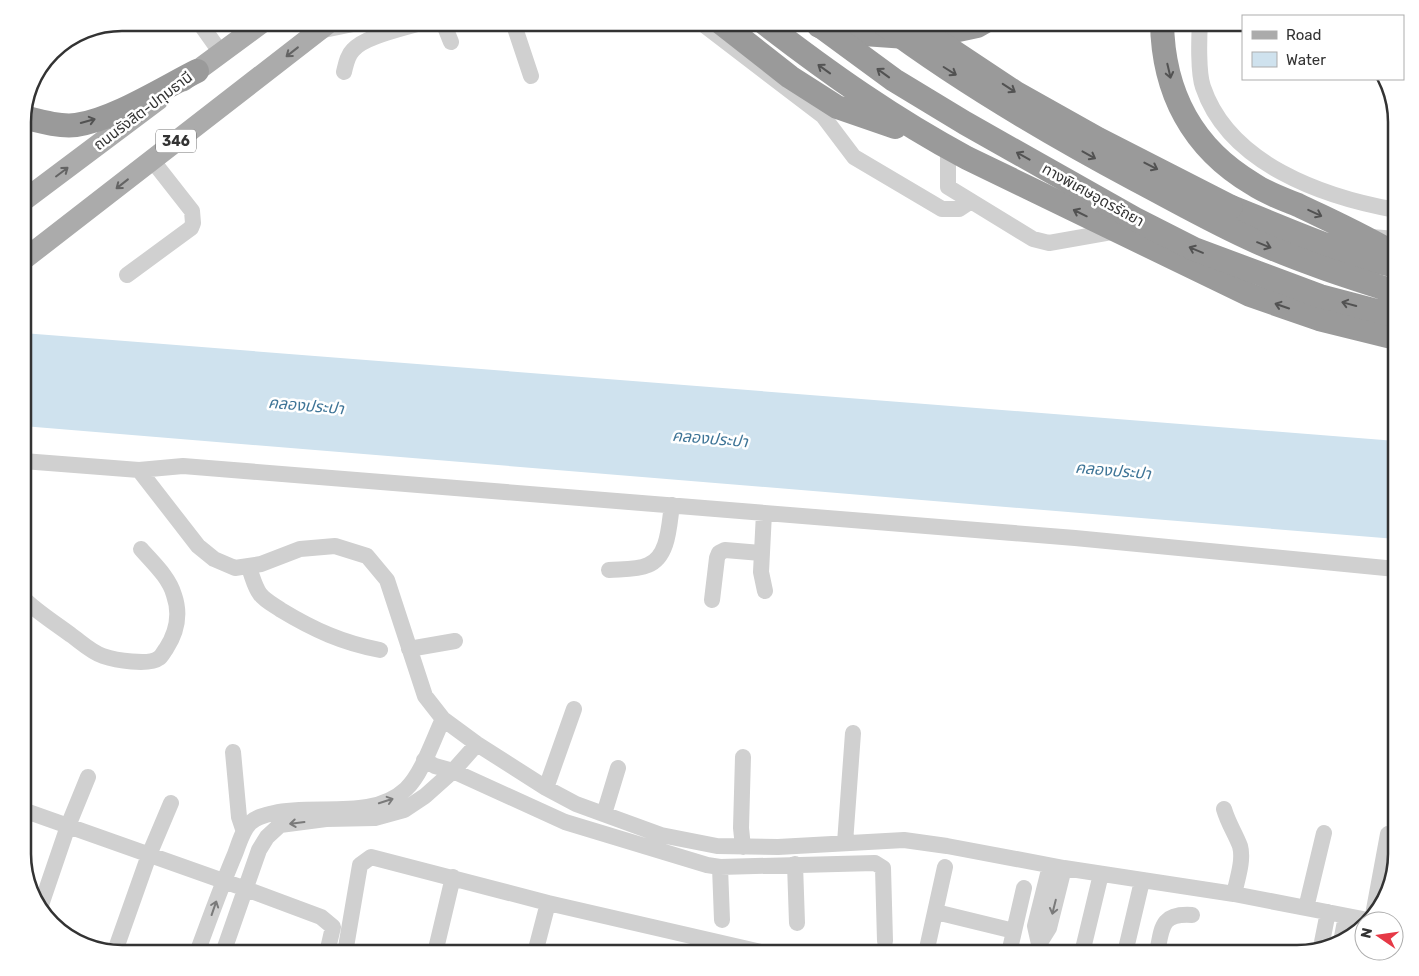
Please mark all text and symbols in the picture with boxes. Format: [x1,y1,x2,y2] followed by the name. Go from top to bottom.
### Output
[1242,15,1404,80] legend
[1286,26,1322,44] text: Road
[286,47,299,58] one-way arrow
[1286,51,1326,69] text: Water
[1165,62,1174,78] one-way arrow
[817,64,831,74] one-way arrow
[942,66,956,76] one-way arrow
[90,68,196,154] street label: ถนนรังสิต-ปทุมธานี
[876,68,890,78] one-way arrow
[1001,83,1015,93] one-way arrow
[79,116,95,126] one-way arrow
[156,130,196,152] road number: 346
[1016,150,1030,160] one-way arrow
[1081,150,1095,160] one-way arrow
[1039,160,1147,230] street label: ทางพิเศษอุดรรัถยา
[1143,161,1158,171] one-way arrow
[55,167,69,177] one-way arrow
[116,178,129,189] one-way arrow
[1073,208,1088,217] one-way arrow
[1307,209,1322,219] one-way arrow
[1256,241,1271,250] one-way arrow
[1189,244,1204,254] one-way arrow
[1342,298,1358,308] one-way arrow
[1275,301,1290,310] one-way arrow
[267,393,346,418] water label: คลองประปา
[671,426,750,451] water label: คลองประปา
[1074,458,1153,483] water label: คลองประปา
[378,796,394,806] one-way arrow
[289,818,305,828] one-way arrow
[1049,899,1058,915] one-way arrow
[209,900,219,916] one-way arrow
[1354,911,1404,961] north arrow
[1357,926,1376,940] text: N

